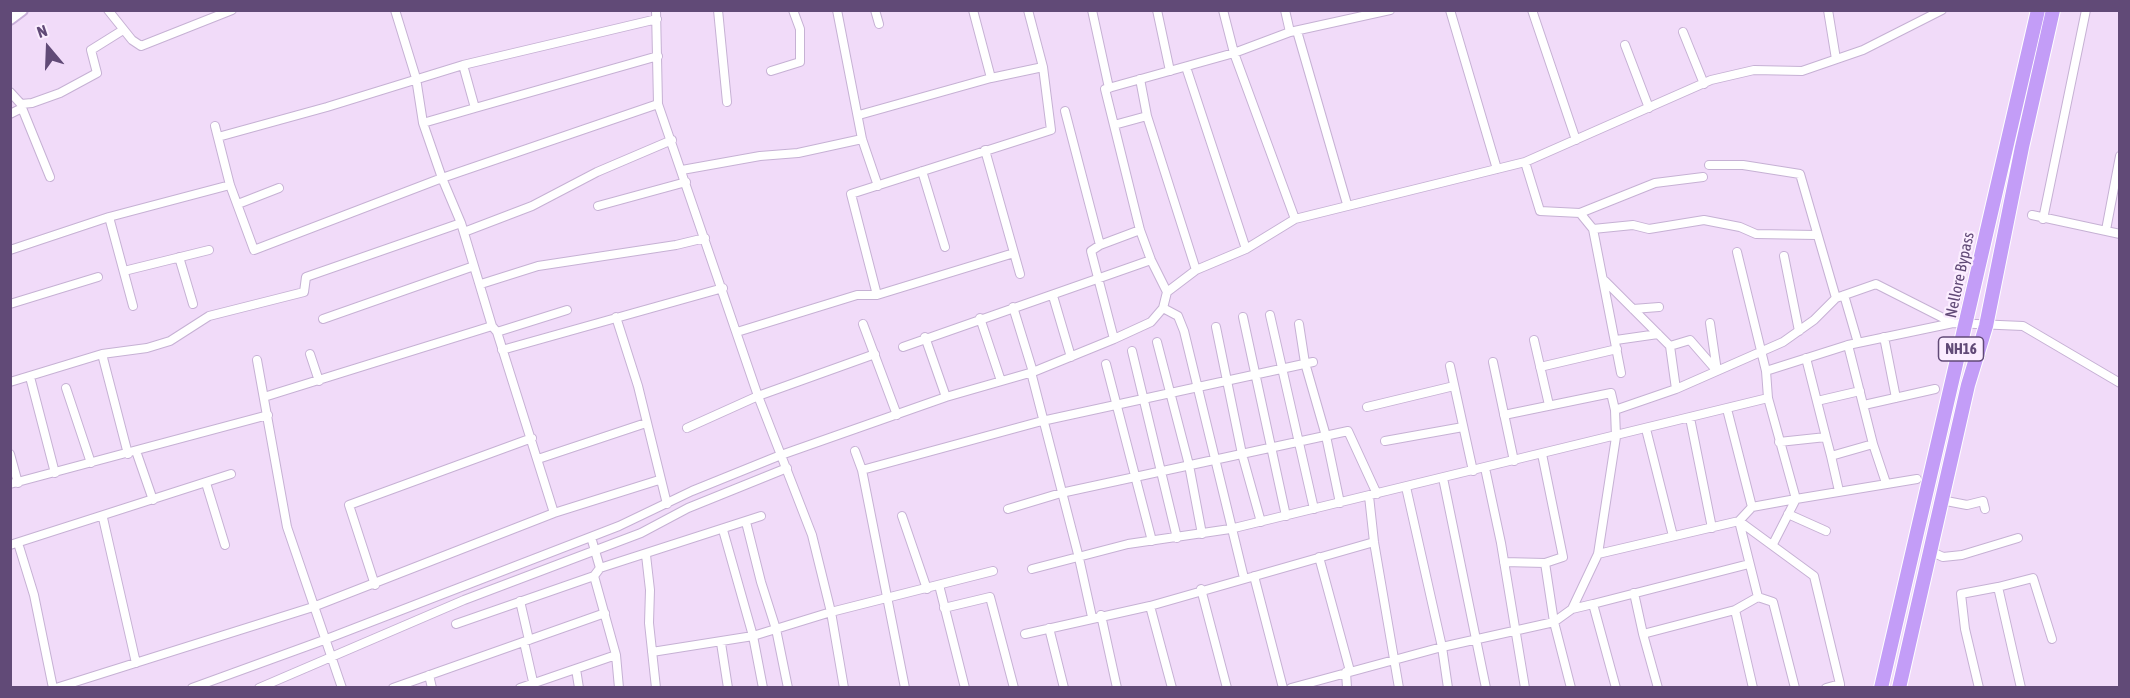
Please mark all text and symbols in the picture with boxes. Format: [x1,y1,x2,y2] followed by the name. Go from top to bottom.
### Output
[18,18,78,78] north arrow
[35,21,50,41] text: N
[1942,230,1978,320] street label: Nellore Bypass
[1938,337,1984,361] road number: NH16

